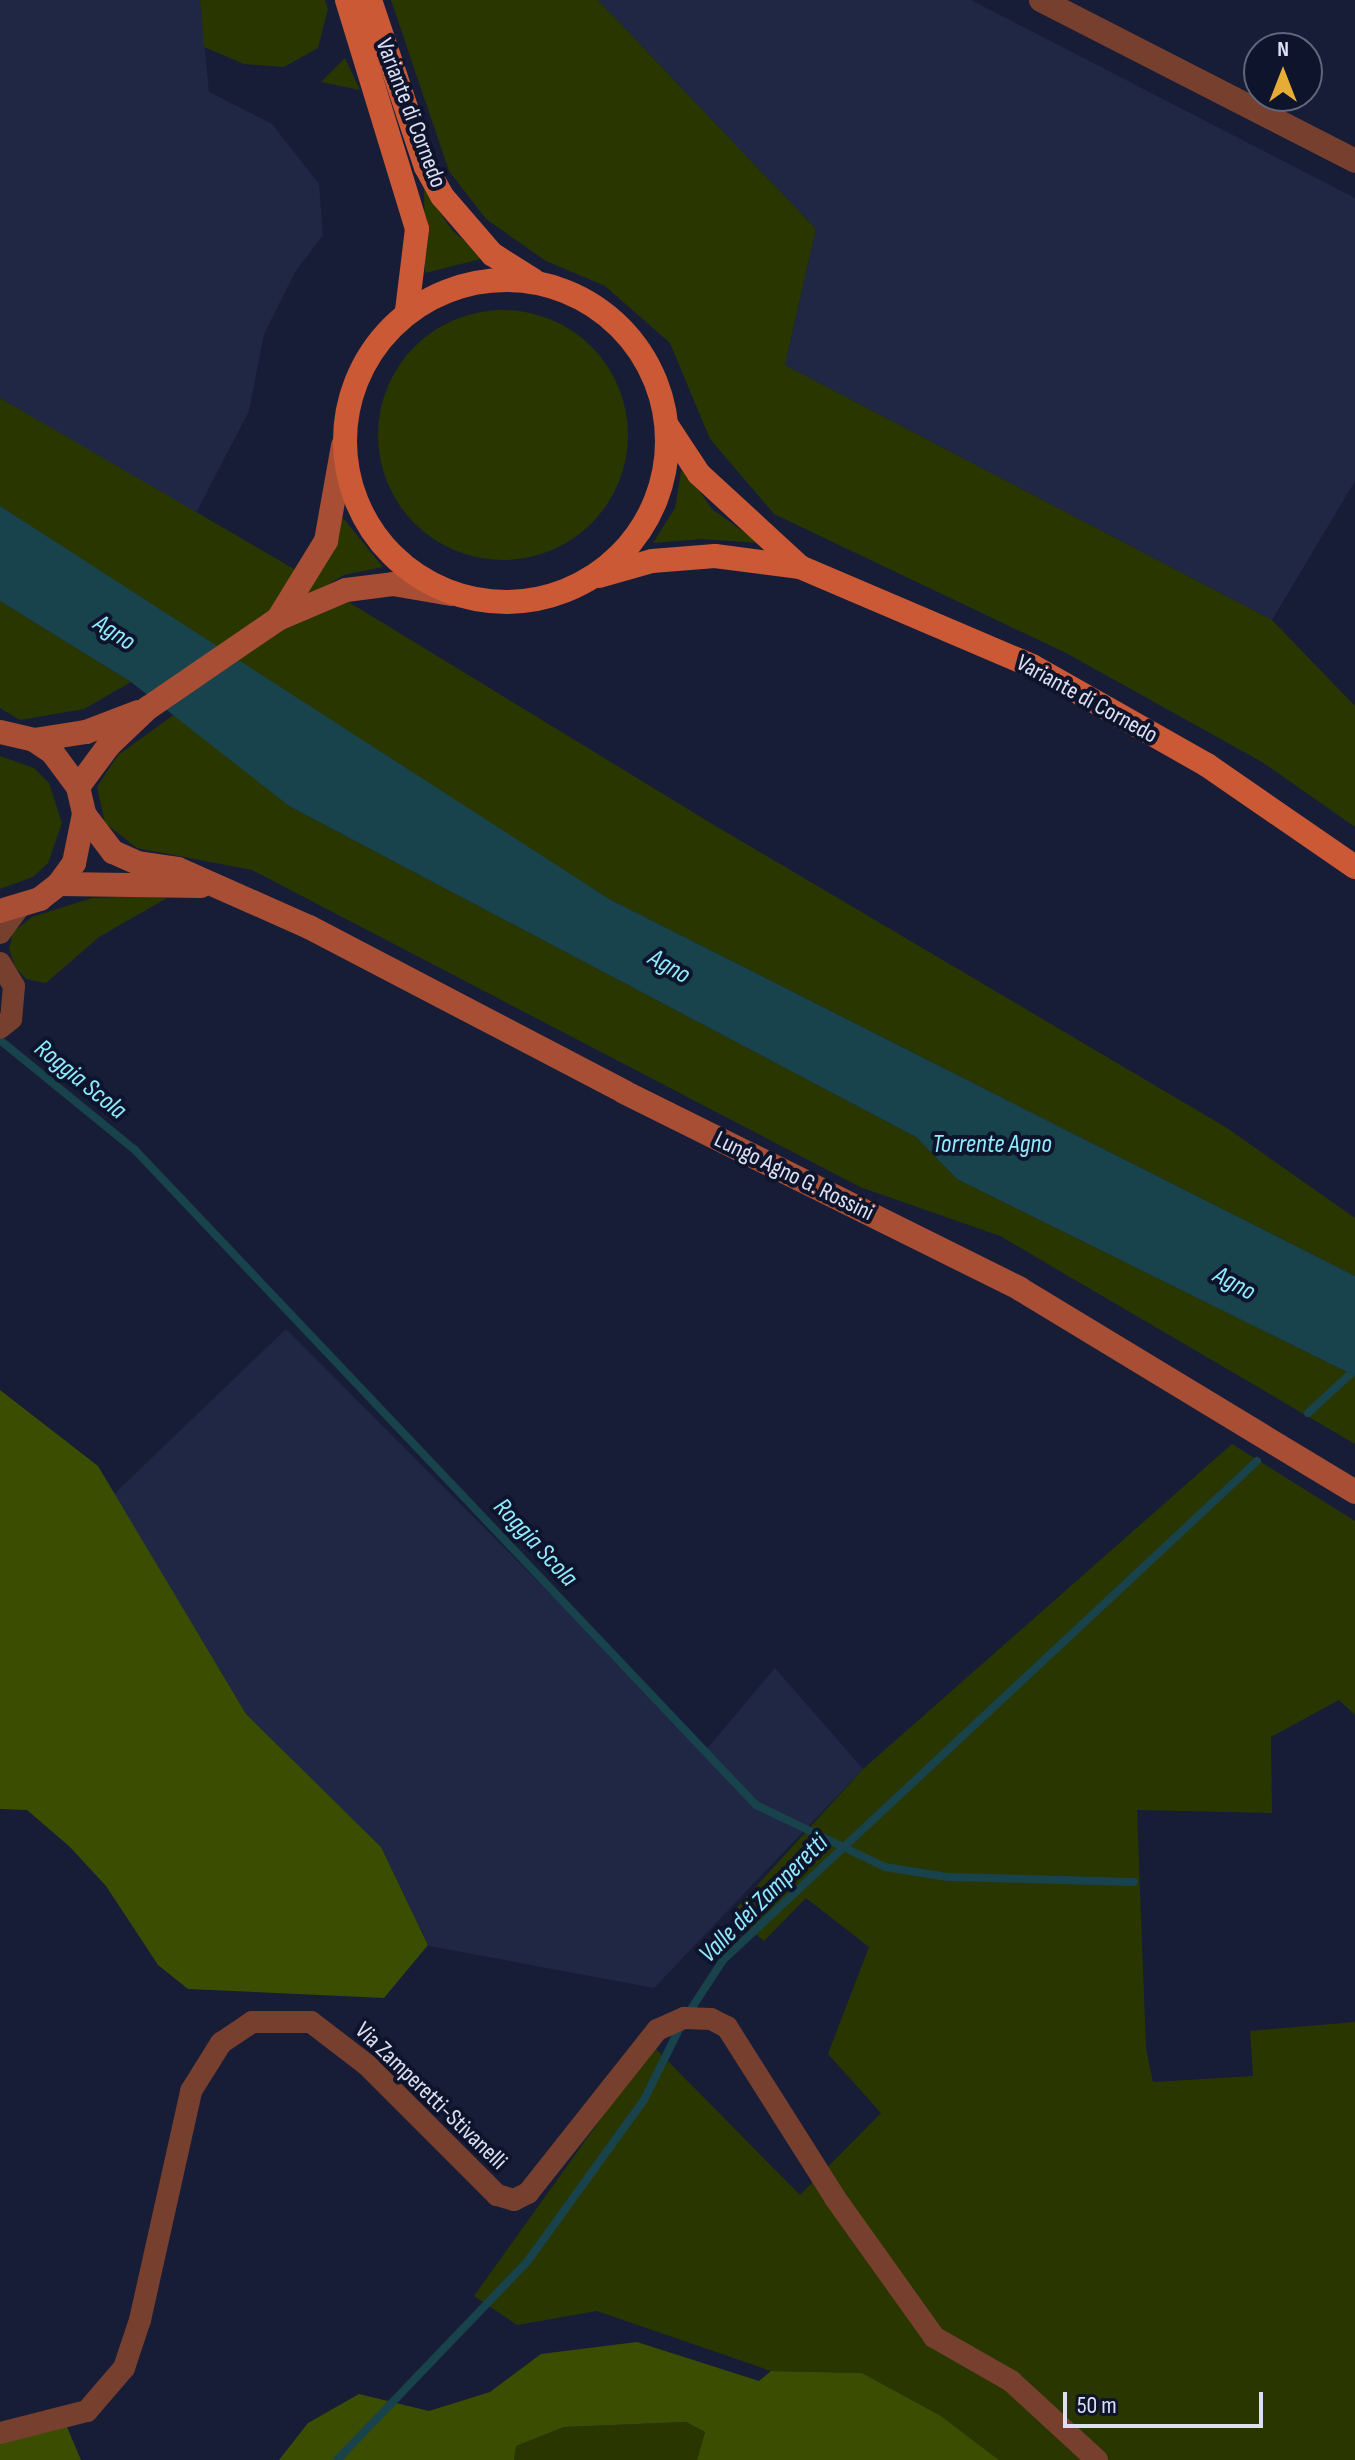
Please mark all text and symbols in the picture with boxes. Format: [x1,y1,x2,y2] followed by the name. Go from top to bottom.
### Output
[1243,32,1323,112] north arrow
[369,34,453,192] street label: Variante di Cornedo
[1277,36,1289,63] text: N
[87,608,141,658] water label: Agno
[1011,648,1163,750] street label: Variante di Cornedo
[643,943,695,991] water label: Agno
[28,1033,132,1127] water label: Roggia Scola
[710,1125,878,1227] street label: Lungo Agno G. Rossini
[932,1129,1052,1161] water label: Torrente Agno
[1208,1260,1260,1308] water label: Agno
[486,1492,584,1594] water label: Roggia Scola
[693,1828,835,1970] water label: Valle dei Zamperetti
[349,2016,513,2176] street label: Via Zamperetti-Stivanelli
[1067,2376,1267,2426] scale bar
[1077,2391,1117,2420] text: 50 m

